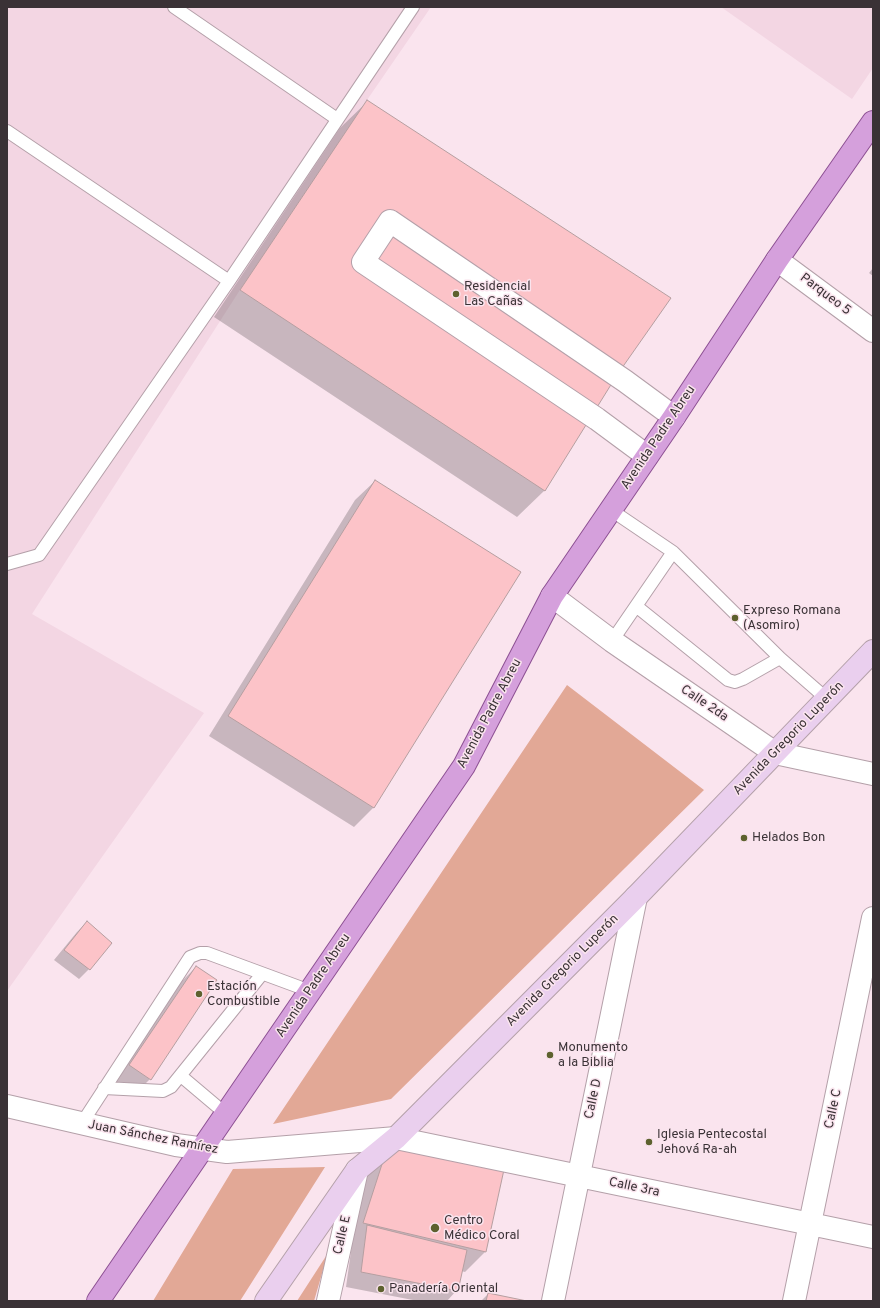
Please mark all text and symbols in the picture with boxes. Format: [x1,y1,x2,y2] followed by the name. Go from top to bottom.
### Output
[796,271,854,319] street label: Parqueo 5
[464,279,531,310] place label: Residencial Las Cañas
[451,289,461,299] marker: Residencial Las Cañas
[618,383,700,493] street label: Avenida Padre Abreu
[743,603,841,634] place label: Expreso Romana (Asomiro)
[730,613,740,623] marker: Expreso Romana (Asomiro)
[455,657,525,771] street label: Avenida Padre Abreu
[730,679,848,799] street label: Avenida Gregorio Luperón
[677,682,731,726] street label: Calle 2da
[752,830,825,846] place label: Helados Bon
[739,833,749,843] marker: Helados Bon
[504,912,622,1030] street label: Avenida Gregorio Luperón
[273,931,355,1041] street label: Avenida Padre Abreu
[207,979,280,1010] place label: Estación Combustible
[194,989,204,999] marker: Estación Combustible
[558,1040,628,1071] place label: Monumento a la Biblia
[545,1050,555,1060] marker: Monumento a la Biblia
[582,1077,606,1121] street label: Calle D
[822,1088,846,1130] street label: Calle C
[86,1118,220,1158] street label: Juan Sánchez Ramírez
[657,1127,767,1158] place label: Iglesia Pentecostal Jehová Ra-ah
[644,1137,654,1147] marker: Iglesia Pentecostal Jehová Ra-ah
[607,1175,661,1201] street label: Calle 3ra
[444,1213,520,1244] place label: Centro Médico Coral
[331,1214,355,1256] street label: Calle E
[429,1222,441,1234] marker: Centro Médico Coral
[389,1281,498,1297] place label: Panadería Oriental
[376,1284,386,1294] marker: Panadería Oriental

